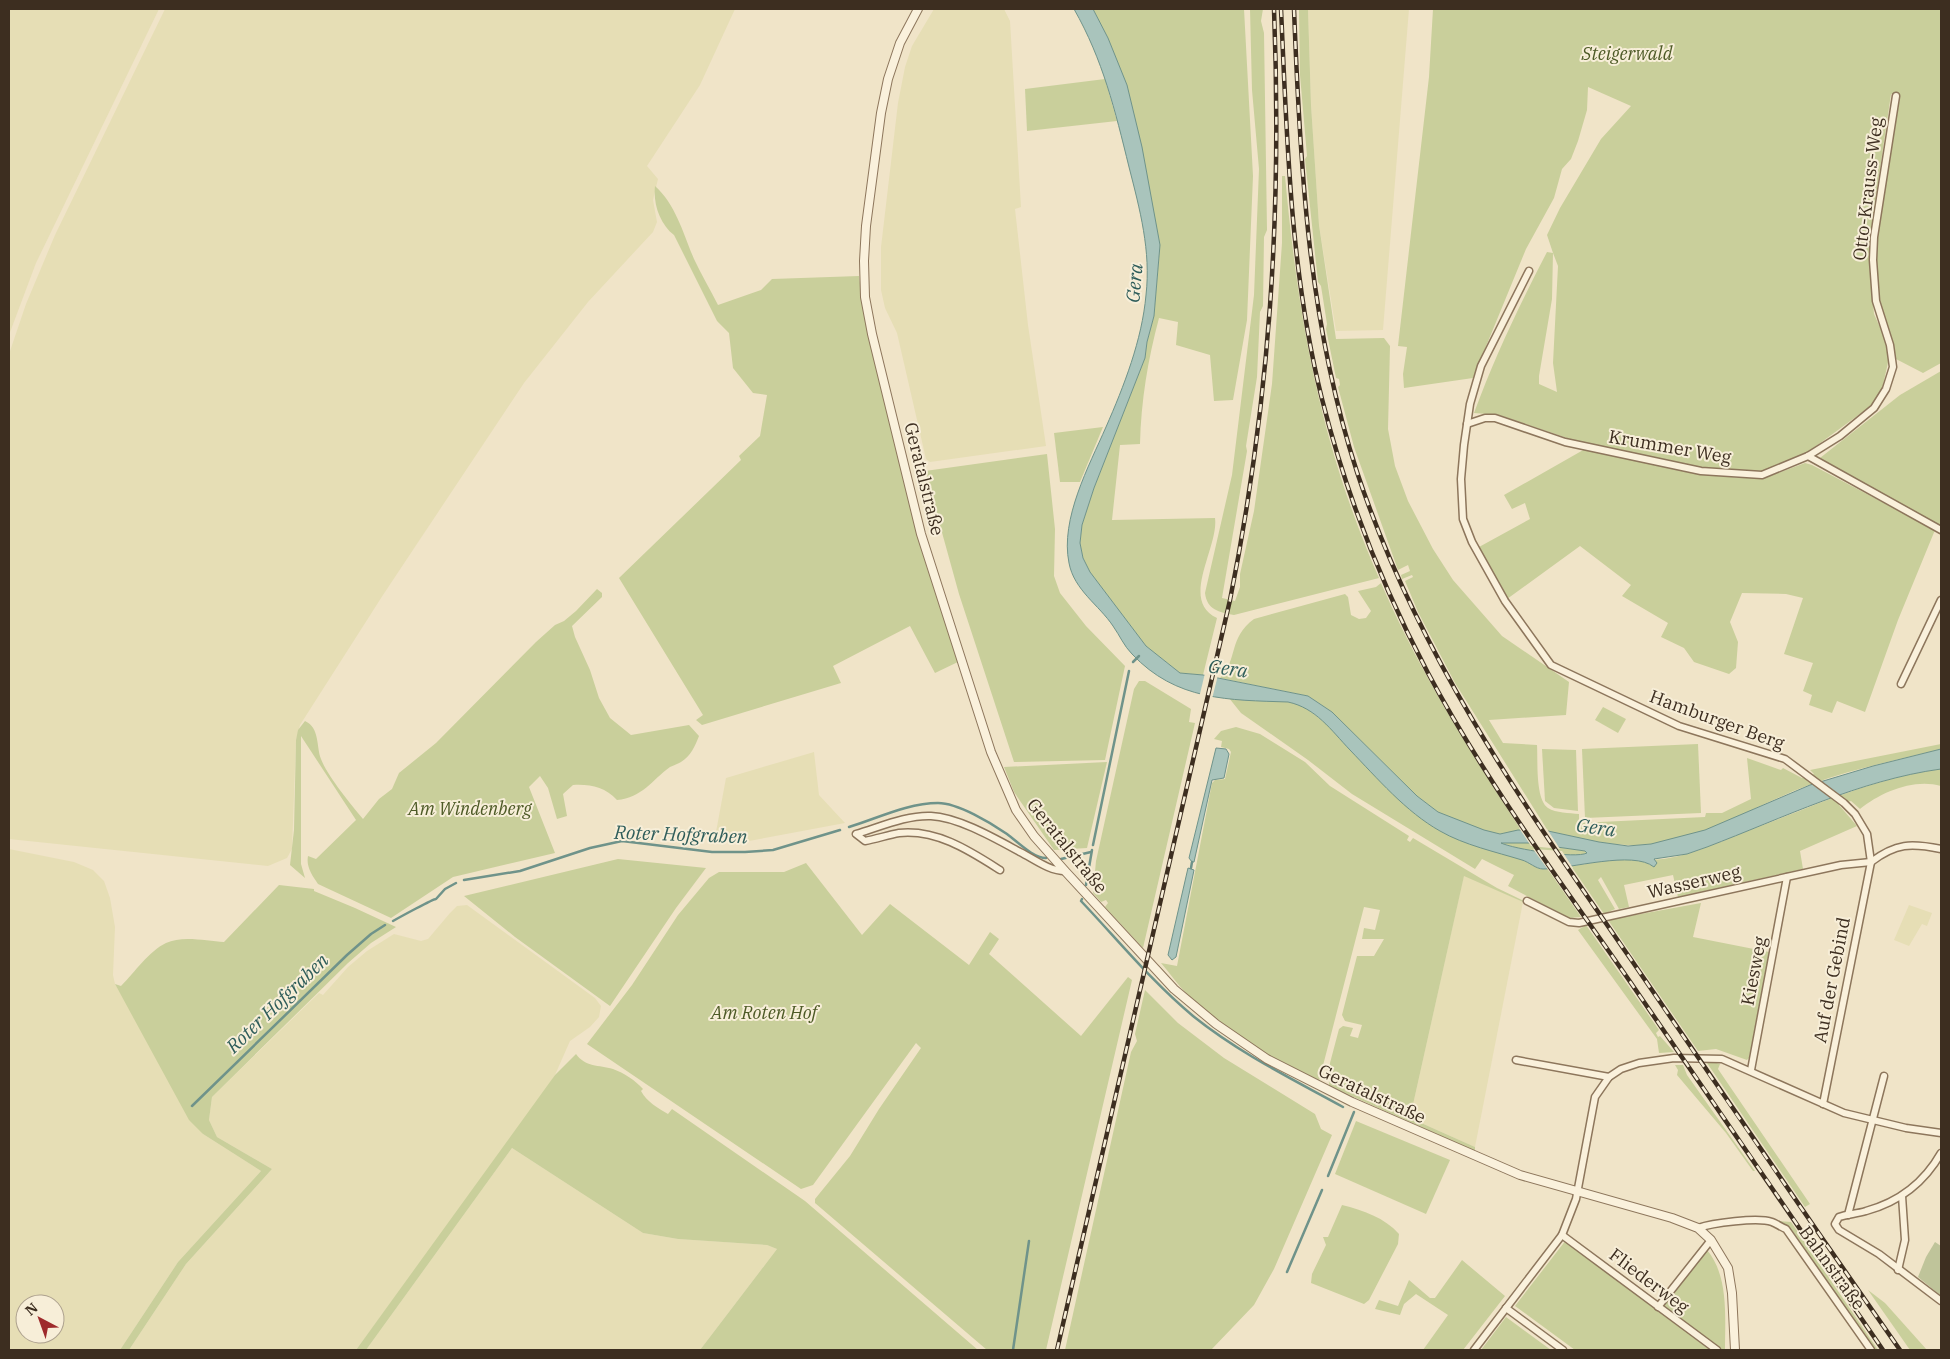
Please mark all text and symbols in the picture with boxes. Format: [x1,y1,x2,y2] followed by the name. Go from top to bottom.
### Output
[1581,42,1673,65] park label: Steigerwald
[1847,116,1888,262] street label: Otto-Krauss-Weg
[1120,262,1148,304] water label: Gera
[899,420,950,538] street label: Geratalstraße
[1607,424,1733,469] street label: Krummer Weg
[1207,653,1250,683] water label: Gera
[1647,684,1788,755] street label: Hamburger Berg
[1022,793,1113,898] street label: Geratalstraße
[407,797,532,820] park label: Am Windenberg
[1575,812,1618,842] water label: Gera
[613,820,748,848] water label: Roter Hofgraben
[1645,860,1743,903] street label: Wasserweg
[1808,915,1855,1045] street label: Auf der Gebind
[1736,934,1772,1007] street label: Kiesweg
[220,948,333,1059] water label: Roter Hofgraben
[710,1001,821,1024] park label: Am Roten Hof
[1315,1059,1430,1128] street label: Geratalstraße
[1794,1221,1871,1314] street label: Bahnstraße
[1605,1243,1694,1318] street label: Fliederweg
[15,1294,65,1344] north arrow
[21,1299,42,1320] text: N

